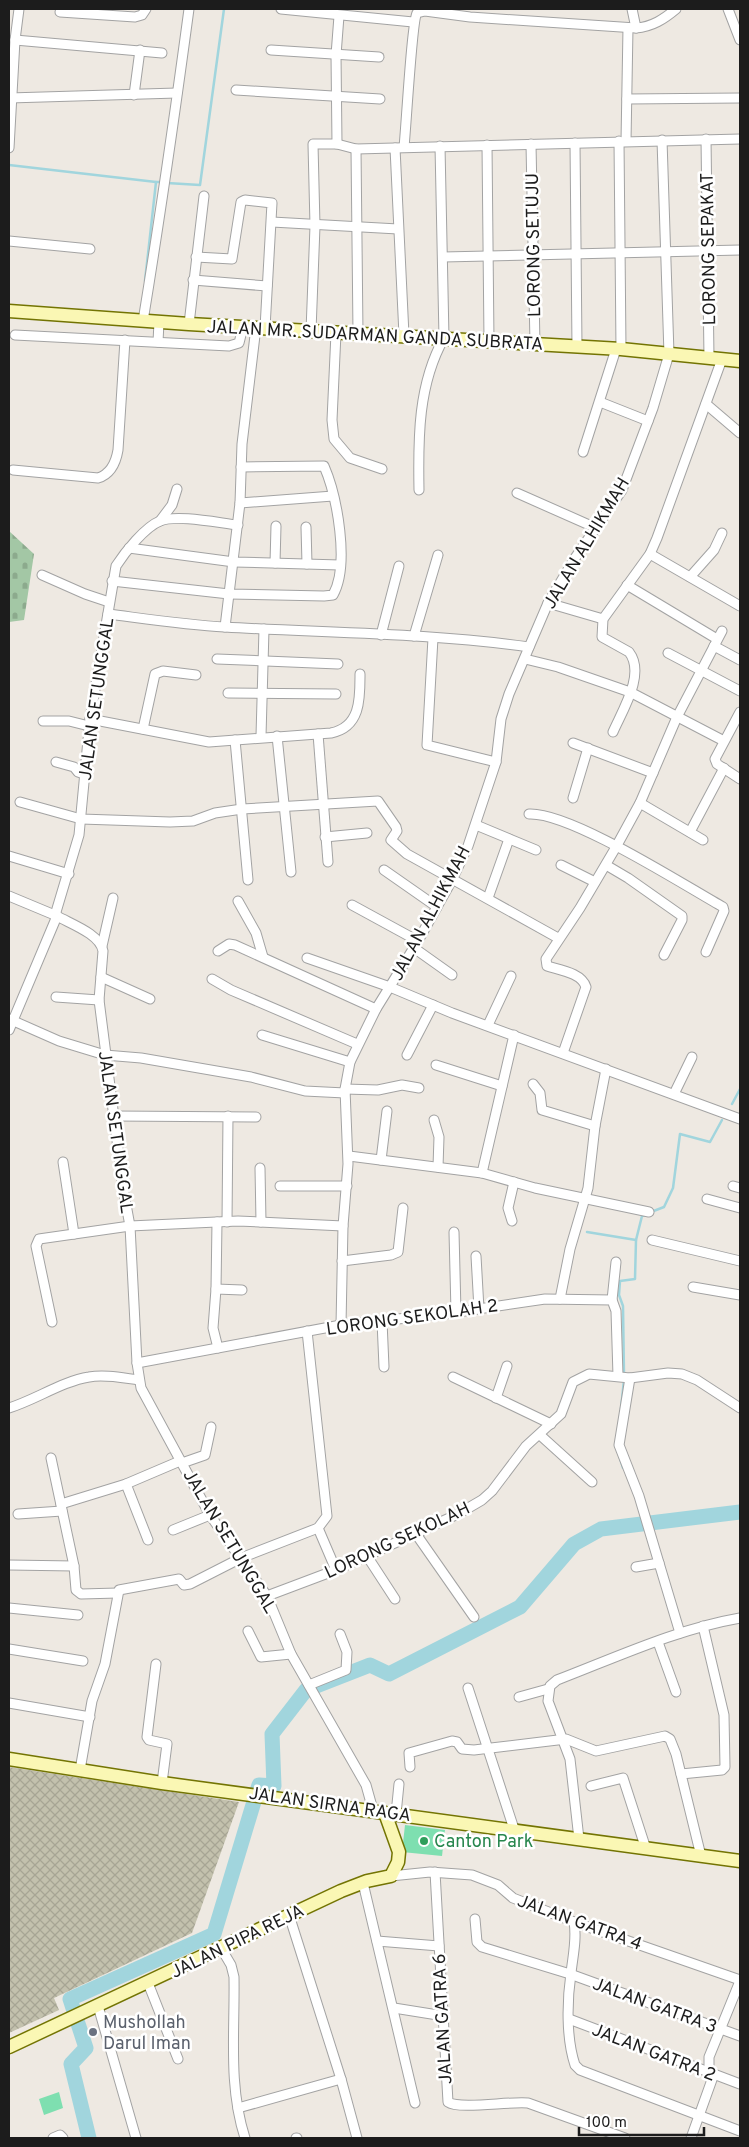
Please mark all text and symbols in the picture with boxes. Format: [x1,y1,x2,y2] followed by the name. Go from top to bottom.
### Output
[697,172,722,326] street label: LORONG SEPAKAT
[522,173,547,317] street label: LORONG SETUJU
[206,316,544,357] street label: JALAN MR. SUDARMAN GANDA SUBRATA
[539,474,636,614] street label: JALAN ALHIKMAH
[75,617,120,782] street label: JALAN SETUNGGAL
[386,842,477,985] street label: JALAN ALHIKMAH
[92,1050,137,1215] street label: JALAN SETUNGGAL
[325,1295,500,1342] street label: LORONG SEKOLAH 2
[177,1466,281,1618] street label: JALAN SETUNGGAL
[321,1498,474,1585] street label: LORONG SEKOLAH
[247,1783,412,1828] street label: JALAN SIRNA RAGA
[434,1831,533,1854] place label: Canton Park
[418,1835,430,1847] marker: Canton Park
[514,1890,645,1957] street label: JALAN GATRA 4
[167,1900,308,1985] street label: JALAN PIPA REJA
[429,1953,458,2085] street label: JALAN GATRA 6
[589,1973,720,2040] street label: JALAN GATRA 3
[103,2012,191,2056] place label: Mushollah Darul Iman
[588,2019,719,2088] street label: JALAN GATRA 2
[87,2026,99,2038] marker: Mushollah Darul Iman
[579,2104,704,2136] scale bar
[586,2114,627,2133] text: 100 m

